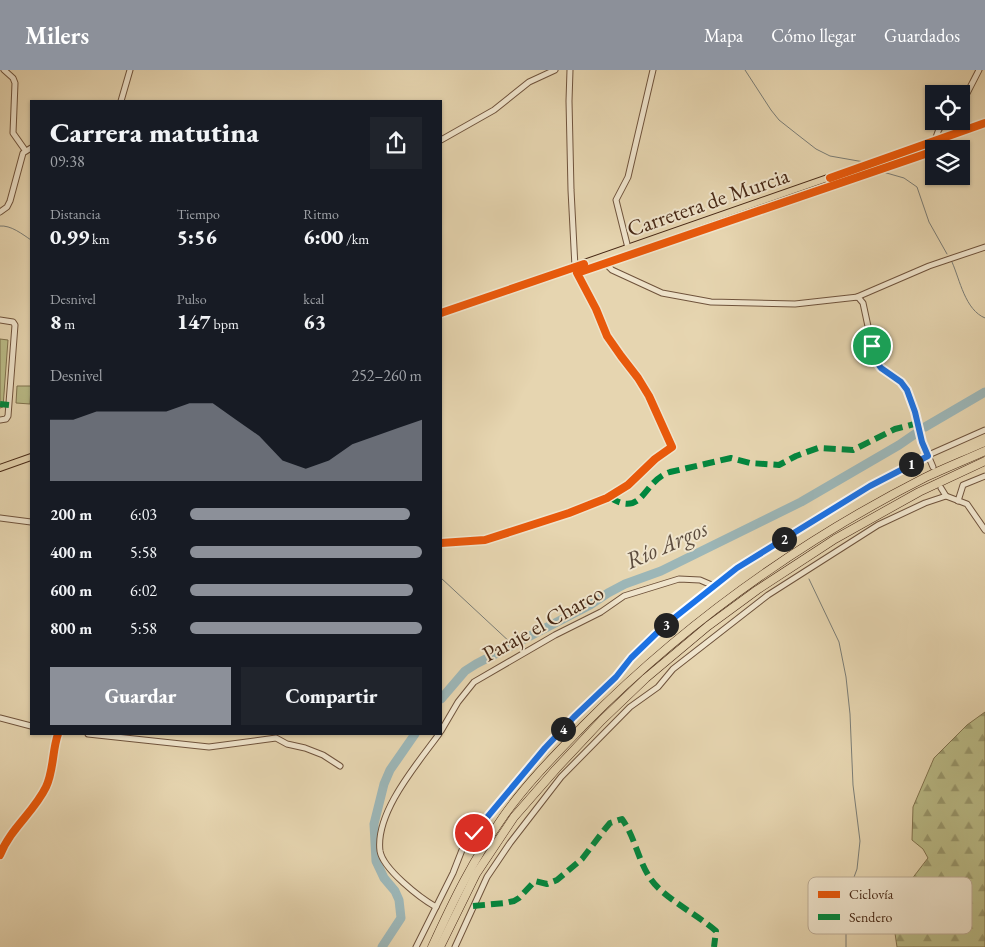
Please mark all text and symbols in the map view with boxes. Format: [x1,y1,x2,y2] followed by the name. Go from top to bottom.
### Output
[25,20,89,51] text: Milers
[704,24,743,47] text: Mapa
[771,24,856,47] text: Cómo llegar
[884,24,960,47] text: Guardados
[925,85,970,185] map controls
[925,85,970,130] button: locate
[50,114,259,150] text: Carrera matutina
[370,117,422,169] button: share
[925,140,970,185] button: layers
[50,151,85,172] text: 09:38
[623,161,793,243] street label: Carretera de Murcia
[50,205,101,223] text: Distancia
[177,205,220,223] text: Tiempo
[303,205,339,223] text: Ritmo
[50,223,89,250] text: 0.99
[177,223,217,250] text: 5:56
[303,223,343,250] text: 6:00
[89,230,110,248] text: km
[343,230,369,248] text: /km
[50,290,96,308] text: Desnivel
[177,290,207,308] text: Pulso
[303,290,324,308] text: kcal
[50,308,61,335] text: 8
[177,308,211,335] text: 147
[303,308,326,335] text: 63
[61,315,75,333] text: m
[211,315,239,333] text: bpm
[851,325,893,367] pin
[858,332,886,360] icon: arrive
[50,365,103,386] text: Desnivel
[351,365,422,386] text: 252–260 m
[898,452,924,476] pin: 1
[908,455,915,473] text: 1
[50,504,92,525] text: 200 m
[130,504,157,525] text: 6:03
[620,512,712,576] water label: Río Argos
[772,526,796,552] pin: 2
[781,530,788,548] text: 2
[50,542,92,563] text: 400 m
[130,542,157,563] text: 5:58
[477,578,609,668] street label: Paraje el Charco
[50,580,92,601] text: 600 m
[130,580,157,601] text: 6:02
[654,612,678,638] pin: 3
[663,616,670,634] text: 3
[50,618,92,639] text: 800 m
[130,618,157,639] text: 5:58
[50,667,231,725] button: Guardar
[241,667,422,725] button: Compartir
[550,716,576,742] pin: 4
[560,720,567,738] text: 4
[453,812,495,854] pin
[460,819,488,847] icon: check
[808,877,972,934] legend
[849,885,894,903] text: Ciclovía
[849,908,893,926] text: Sendero

